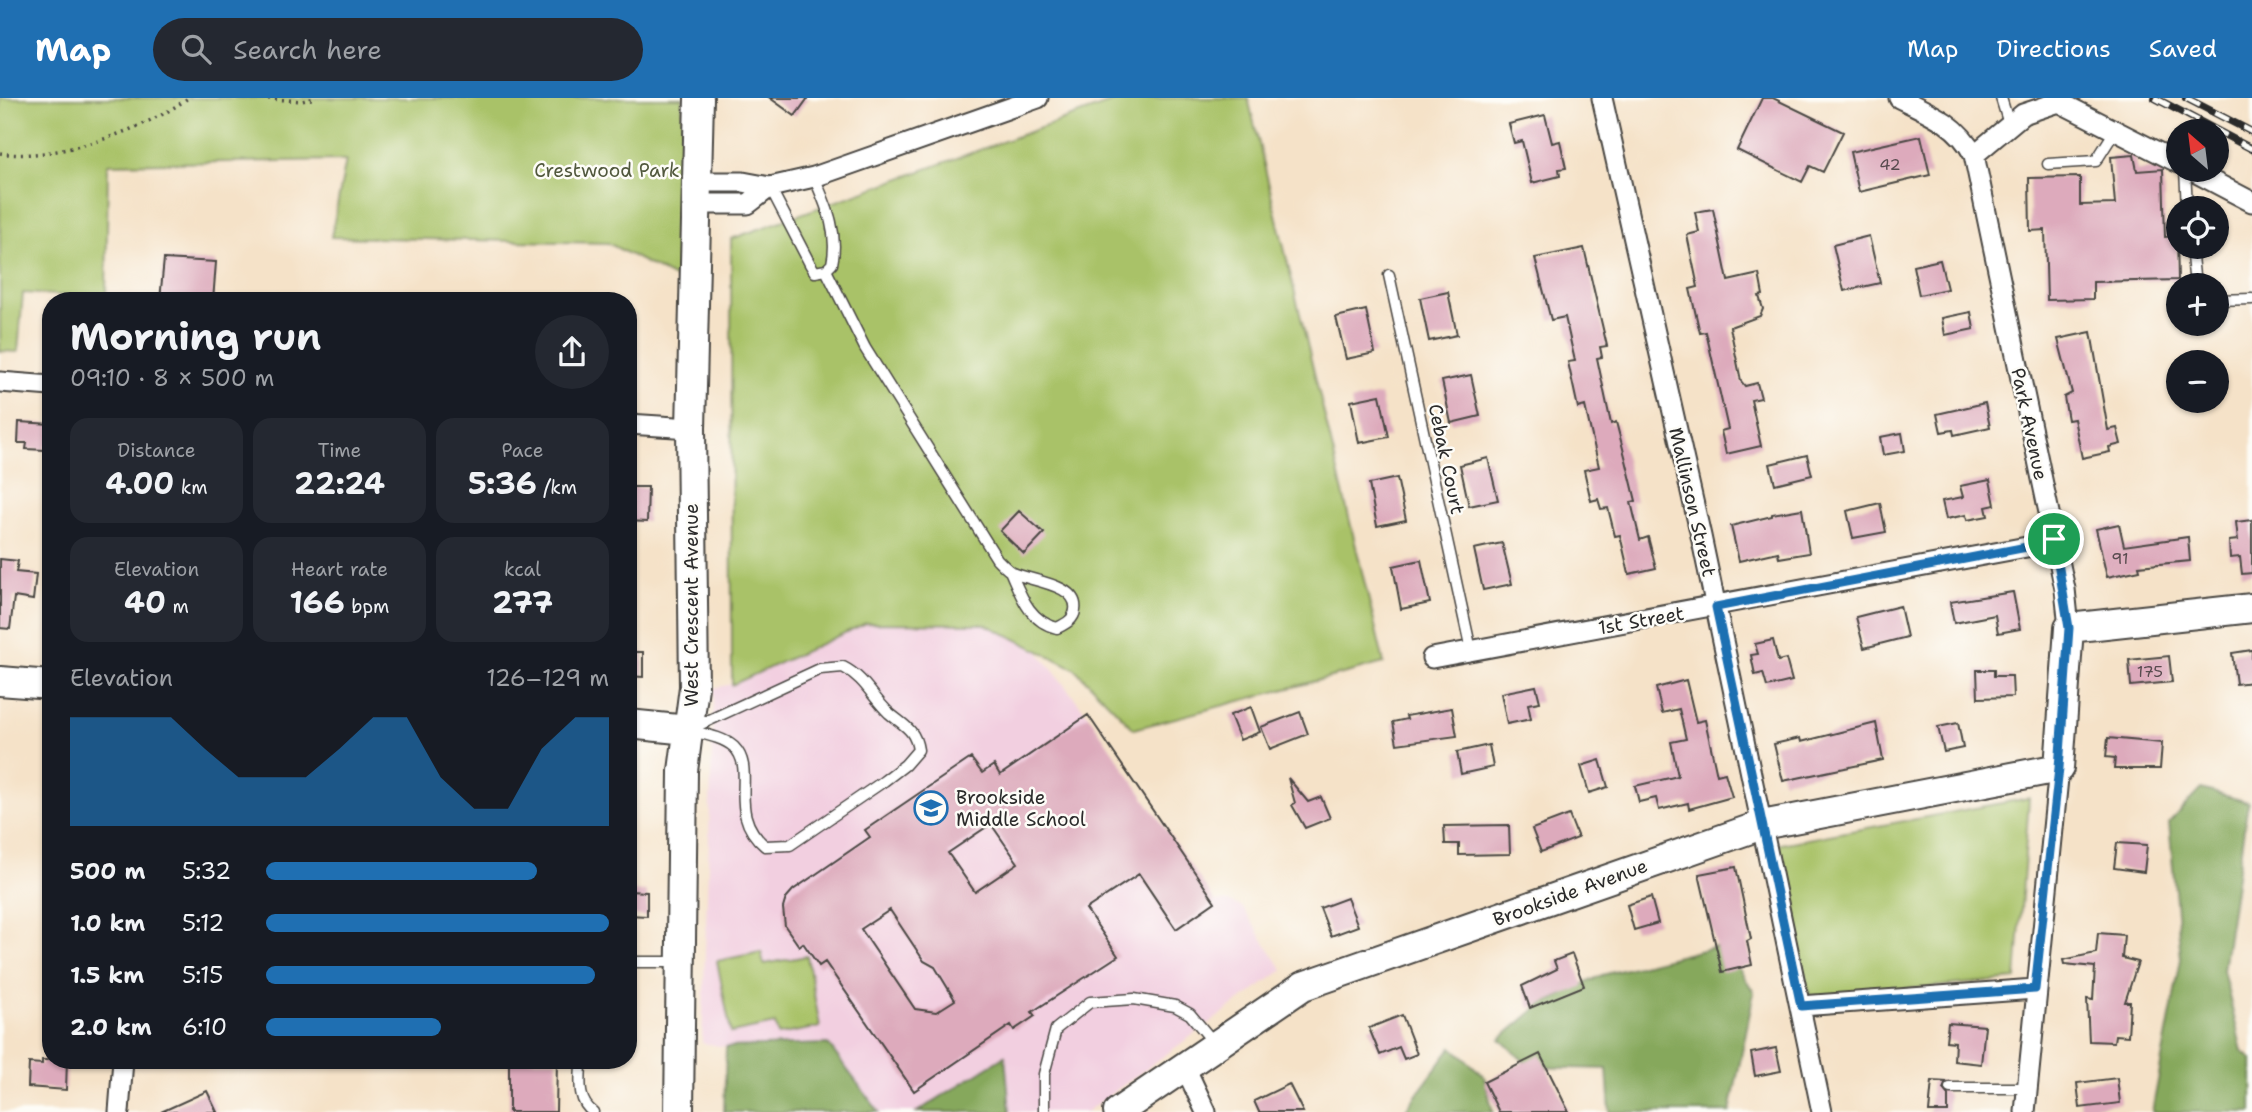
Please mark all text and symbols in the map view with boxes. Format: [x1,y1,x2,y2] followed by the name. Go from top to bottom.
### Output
[153,18,643,81] search box
[35,27,111,72] text: Map
[177,30,215,68] icon: search
[233,32,382,67] text: Search here
[1907,33,1958,65] text: Map
[1996,33,2111,65] text: Directions
[2149,33,2217,65] text: Saved
[2166,119,2230,182] north arrow
[2166,119,2229,413] map controls
[1879,154,1901,175] house number: 42
[534,158,680,183] park label: Crestwood Park
[2166,196,2229,259] button: locate
[2166,273,2229,336] button: +
[70,311,321,362] text: Morning run
[535,315,609,389] button: share
[2166,350,2229,413] button: −
[70,363,274,393] text: 09:10 · 8 × 500 m
[2005,366,2054,483] street label: Park Avenue
[1423,402,1470,517] street label: Cebak Court
[1663,425,1722,579] street label: Mallinson Street
[118,438,195,463] text: Distance
[318,438,361,463] text: Time
[502,438,543,463] text: Pace
[105,463,174,504] text: 4.00
[294,463,385,504] text: 22:24
[468,463,537,504] text: 5:36
[174,475,208,500] text: km
[537,475,577,500] text: /km
[679,503,704,707] street label: West Crescent Avenue
[2024,509,2084,569] pin
[2035,520,2073,558] icon: arrive
[2111,548,2129,569] house number: 91
[114,557,199,582] text: Elevation
[291,557,388,582] text: Heart rate
[504,557,541,582] text: kcal
[124,582,166,623] text: 40
[290,582,345,623] text: 166
[492,582,553,623] text: 277
[166,594,189,619] text: m
[345,594,389,619] text: bpm
[1596,601,1686,640] street label: 1st Street
[2137,661,2163,682] house number: 175
[70,663,173,693] text: Elevation
[486,663,609,693] text: 126–129 m
[956,785,1086,832] place label: Brookside Middle School
[912,789,950,827] school or university icon: Brookside Middle School
[1489,853,1651,932] street label: Brookside Avenue
[70,856,145,886] text: 500 m
[182,856,231,886] text: 5:32
[70,908,145,938] text: 1.0 km
[182,908,224,938] text: 5:12
[70,960,144,990] text: 1.5 km
[182,960,223,990] text: 5:15
[70,1012,152,1042] text: 2.0 km
[182,1012,227,1042] text: 6:10

